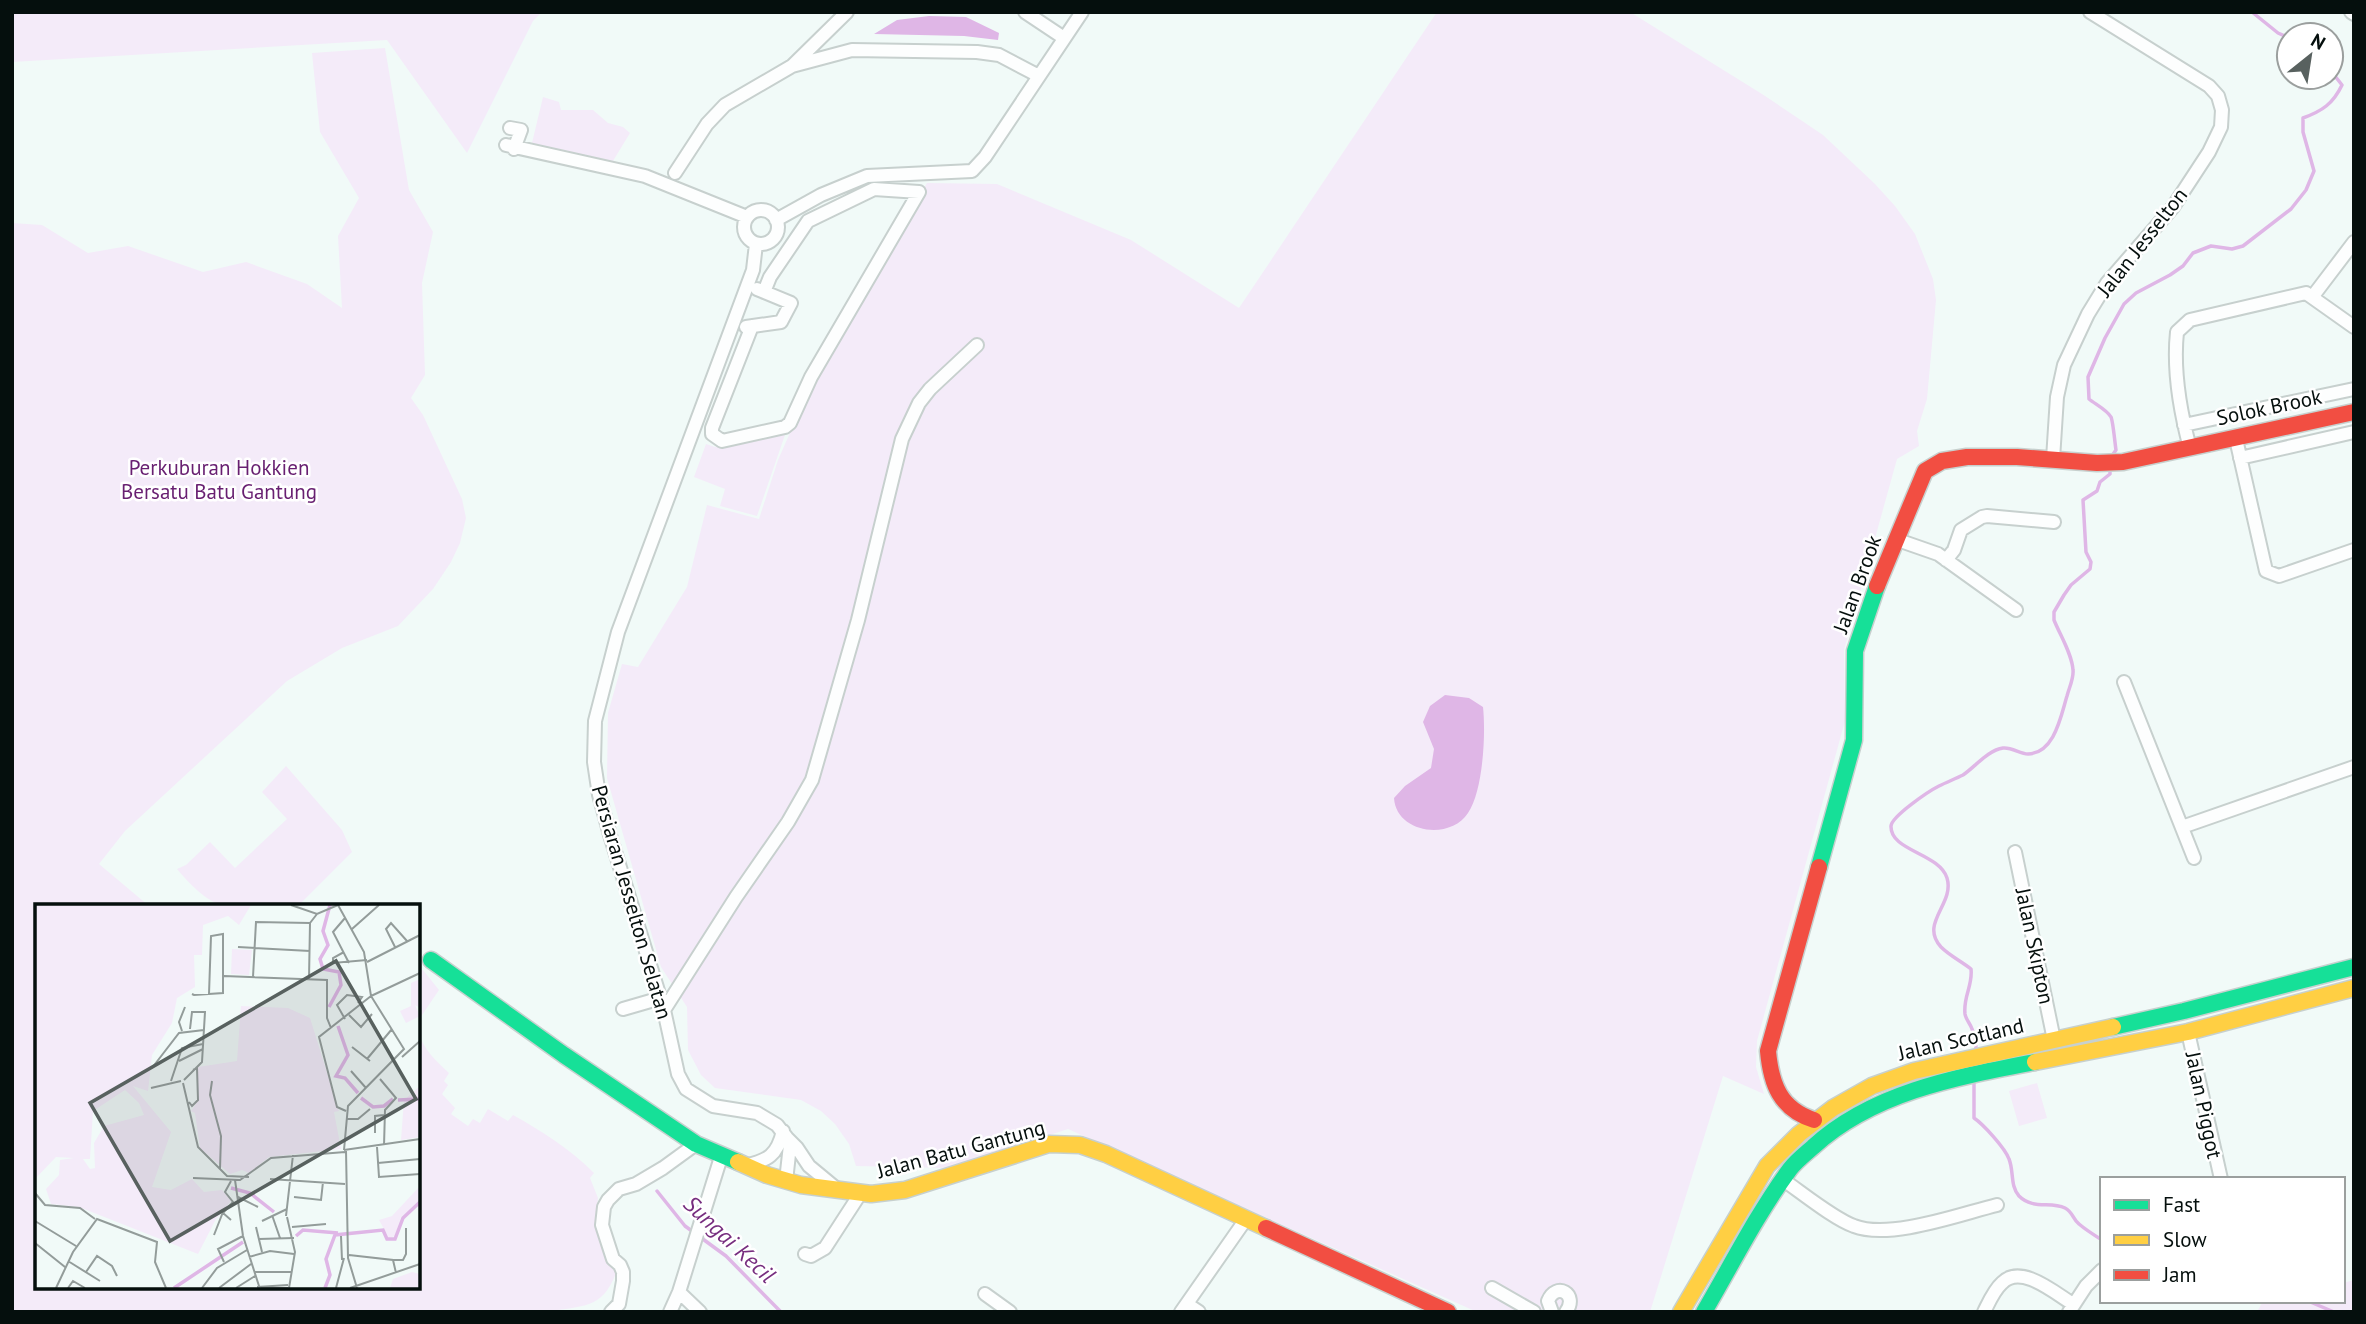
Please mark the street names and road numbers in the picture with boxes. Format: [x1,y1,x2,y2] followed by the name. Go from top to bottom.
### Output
[2090,182,2193,303] street label: Jalan Jesselton
[2214,383,2324,431] street label: Solok Brook
[1827,531,1887,638] street label: Jalan Brook
[586,782,678,1022] street label: Persiaran Jesselton Selatan
[2009,885,2060,1007] street label: Jalan Skipton
[1895,1011,2026,1067] street label: Jalan Scotland
[2179,1048,2228,1161] street label: Jalan Piggot
[873,1114,1048,1185] street label: Jalan Batu Gantung

